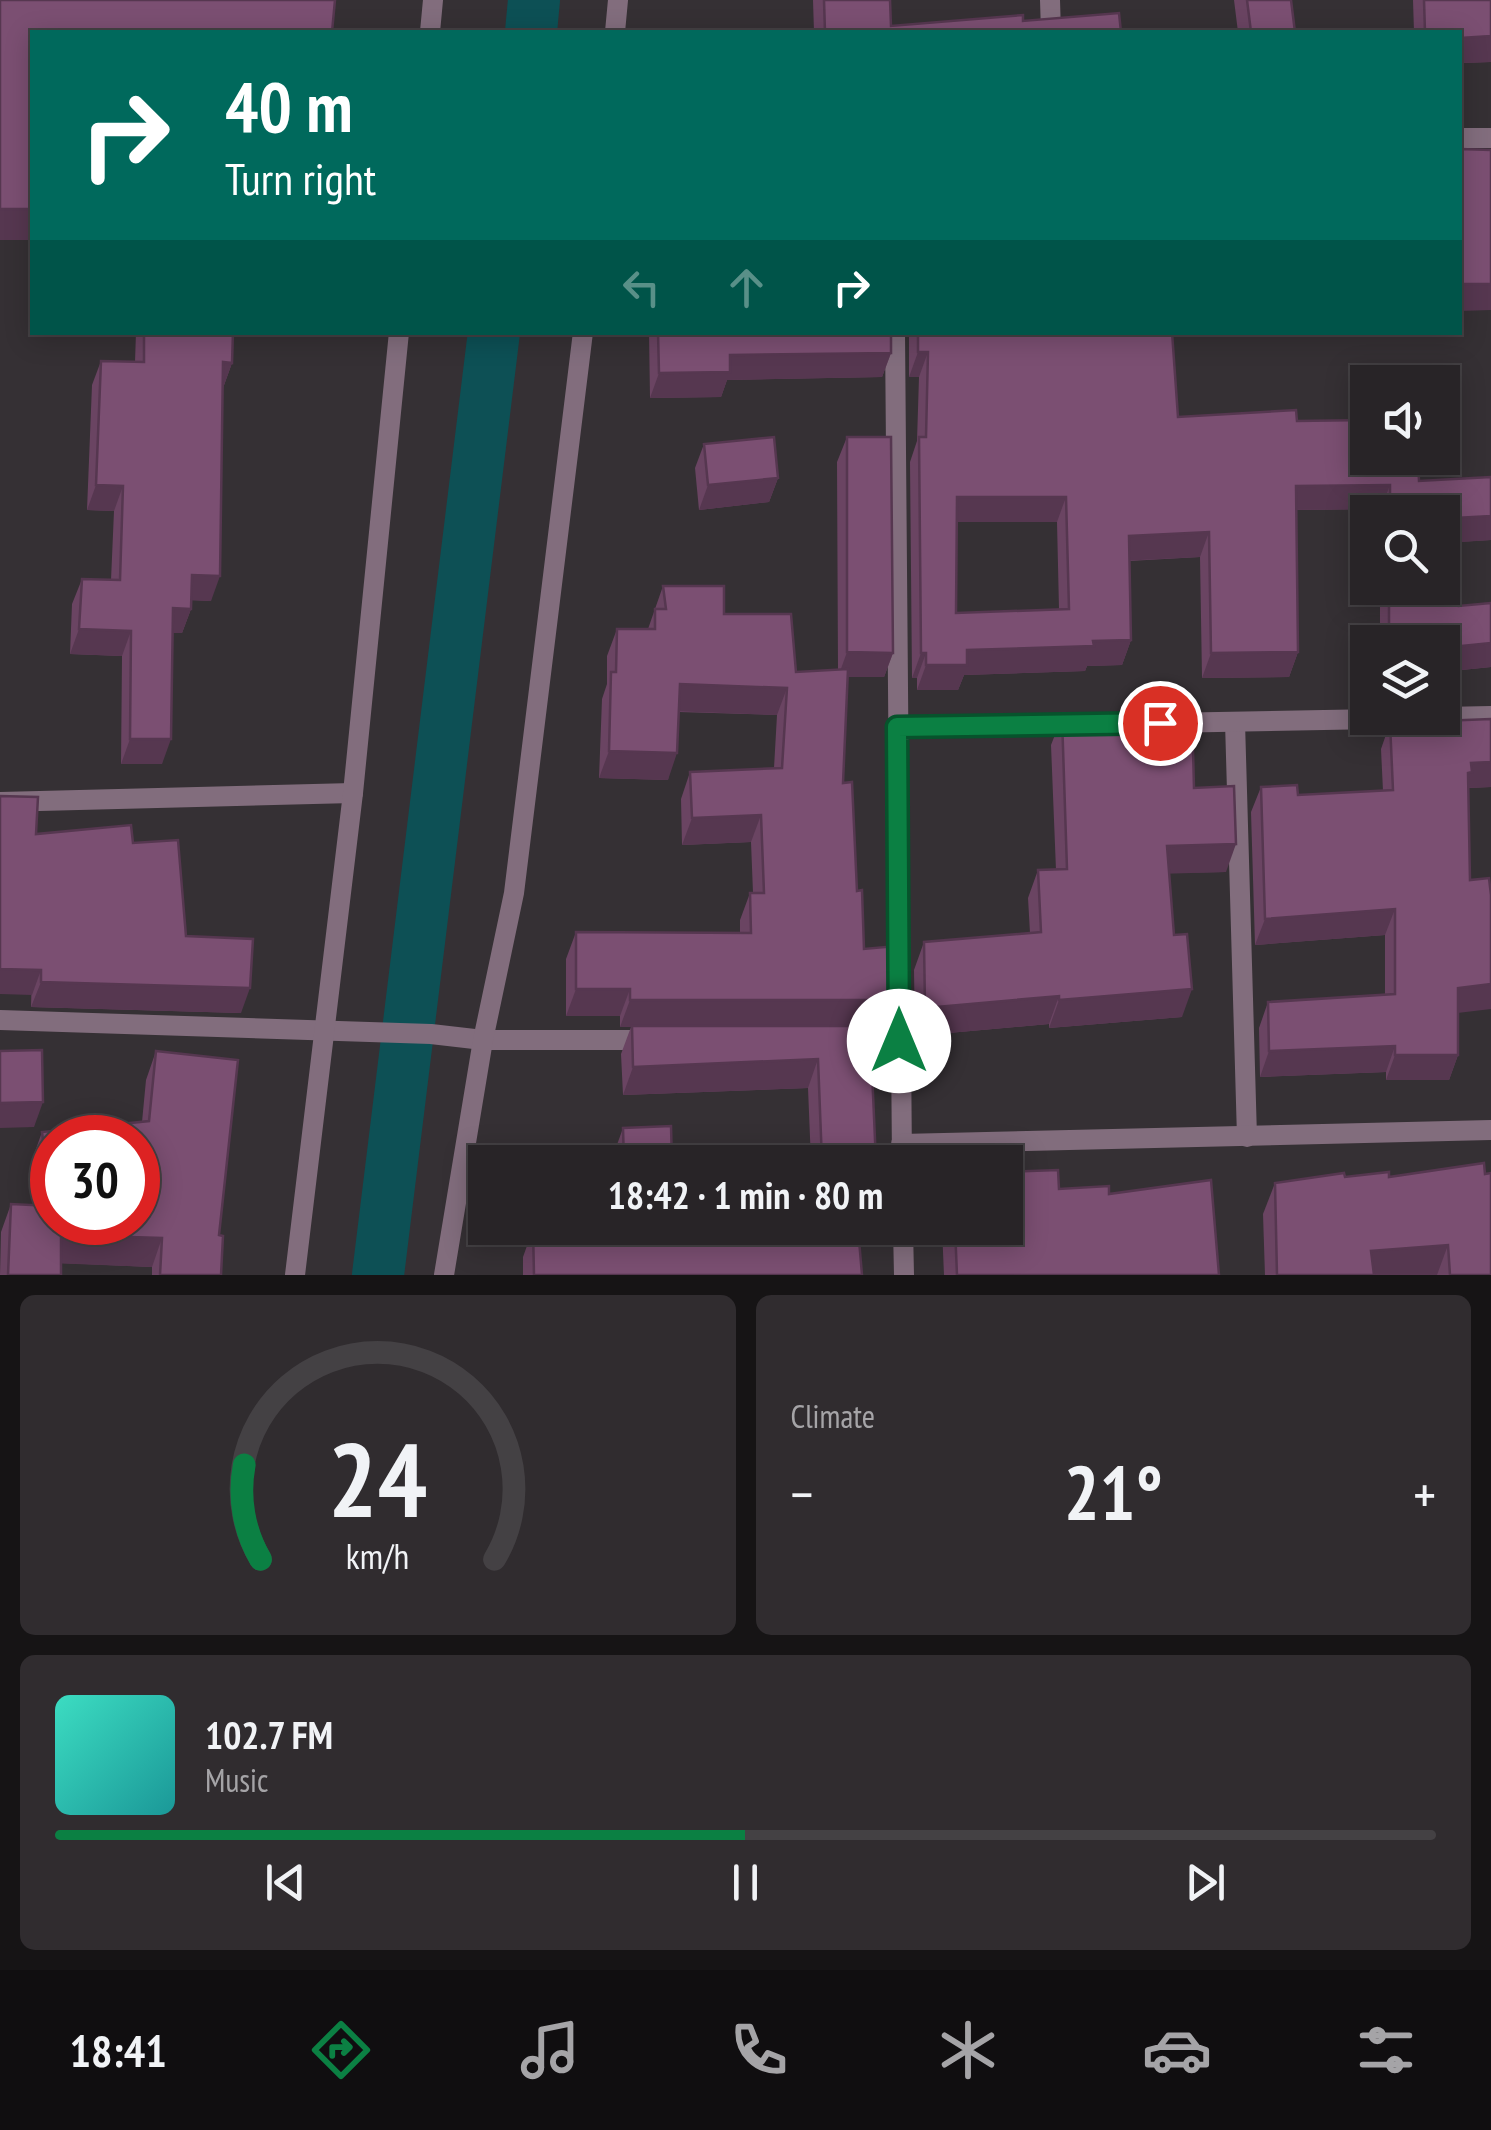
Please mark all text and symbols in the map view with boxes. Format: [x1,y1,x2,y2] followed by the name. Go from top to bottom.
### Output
[225,61,353,151] text: 40 m
[60,70,190,200] icon: right
[225,149,376,207] text: Turn right
[614,260,669,315] icon: left
[719,260,774,315] icon: ahead
[824,260,879,315] icon: right
[1350,365,1460,735] map controls
[1350,365,1460,475] button: sound
[1350,495,1460,605] button: search
[1350,625,1460,735] button: layers
[1118,681,1203,766] pin
[1133,696,1188,751] icon: arrive
[847,989,951,1093] position arrow
[30,1115,160,1245] speed limit sign: 30
[608,1170,883,1219] text: 18:42 · 1 min · 80 m
[791,1395,875,1437] text: Climate
[328,1411,427,1546] text: 24
[1064,1444,1163,1541] text: 21°
[791,1458,813,1529] text: −
[1413,1458,1436,1529] text: +
[346,1533,409,1579] text: km/h
[205,1710,333,1759] text: 102.7 FM
[205,1759,268,1801] text: Music
[258,1855,313,1910] icon: previous
[718,1855,773,1910] icon: pause
[1178,1855,1233,1910] icon: next
[306,2015,376,2085] icon: directions
[515,2015,585,2085] icon: music
[724,2015,794,2085] icon: phone
[933,2015,1003,2085] icon: climate
[1142,2015,1212,2085] icon: car
[1351,2015,1421,2085] icon: filters
[70,2021,167,2079] text: 18:41

